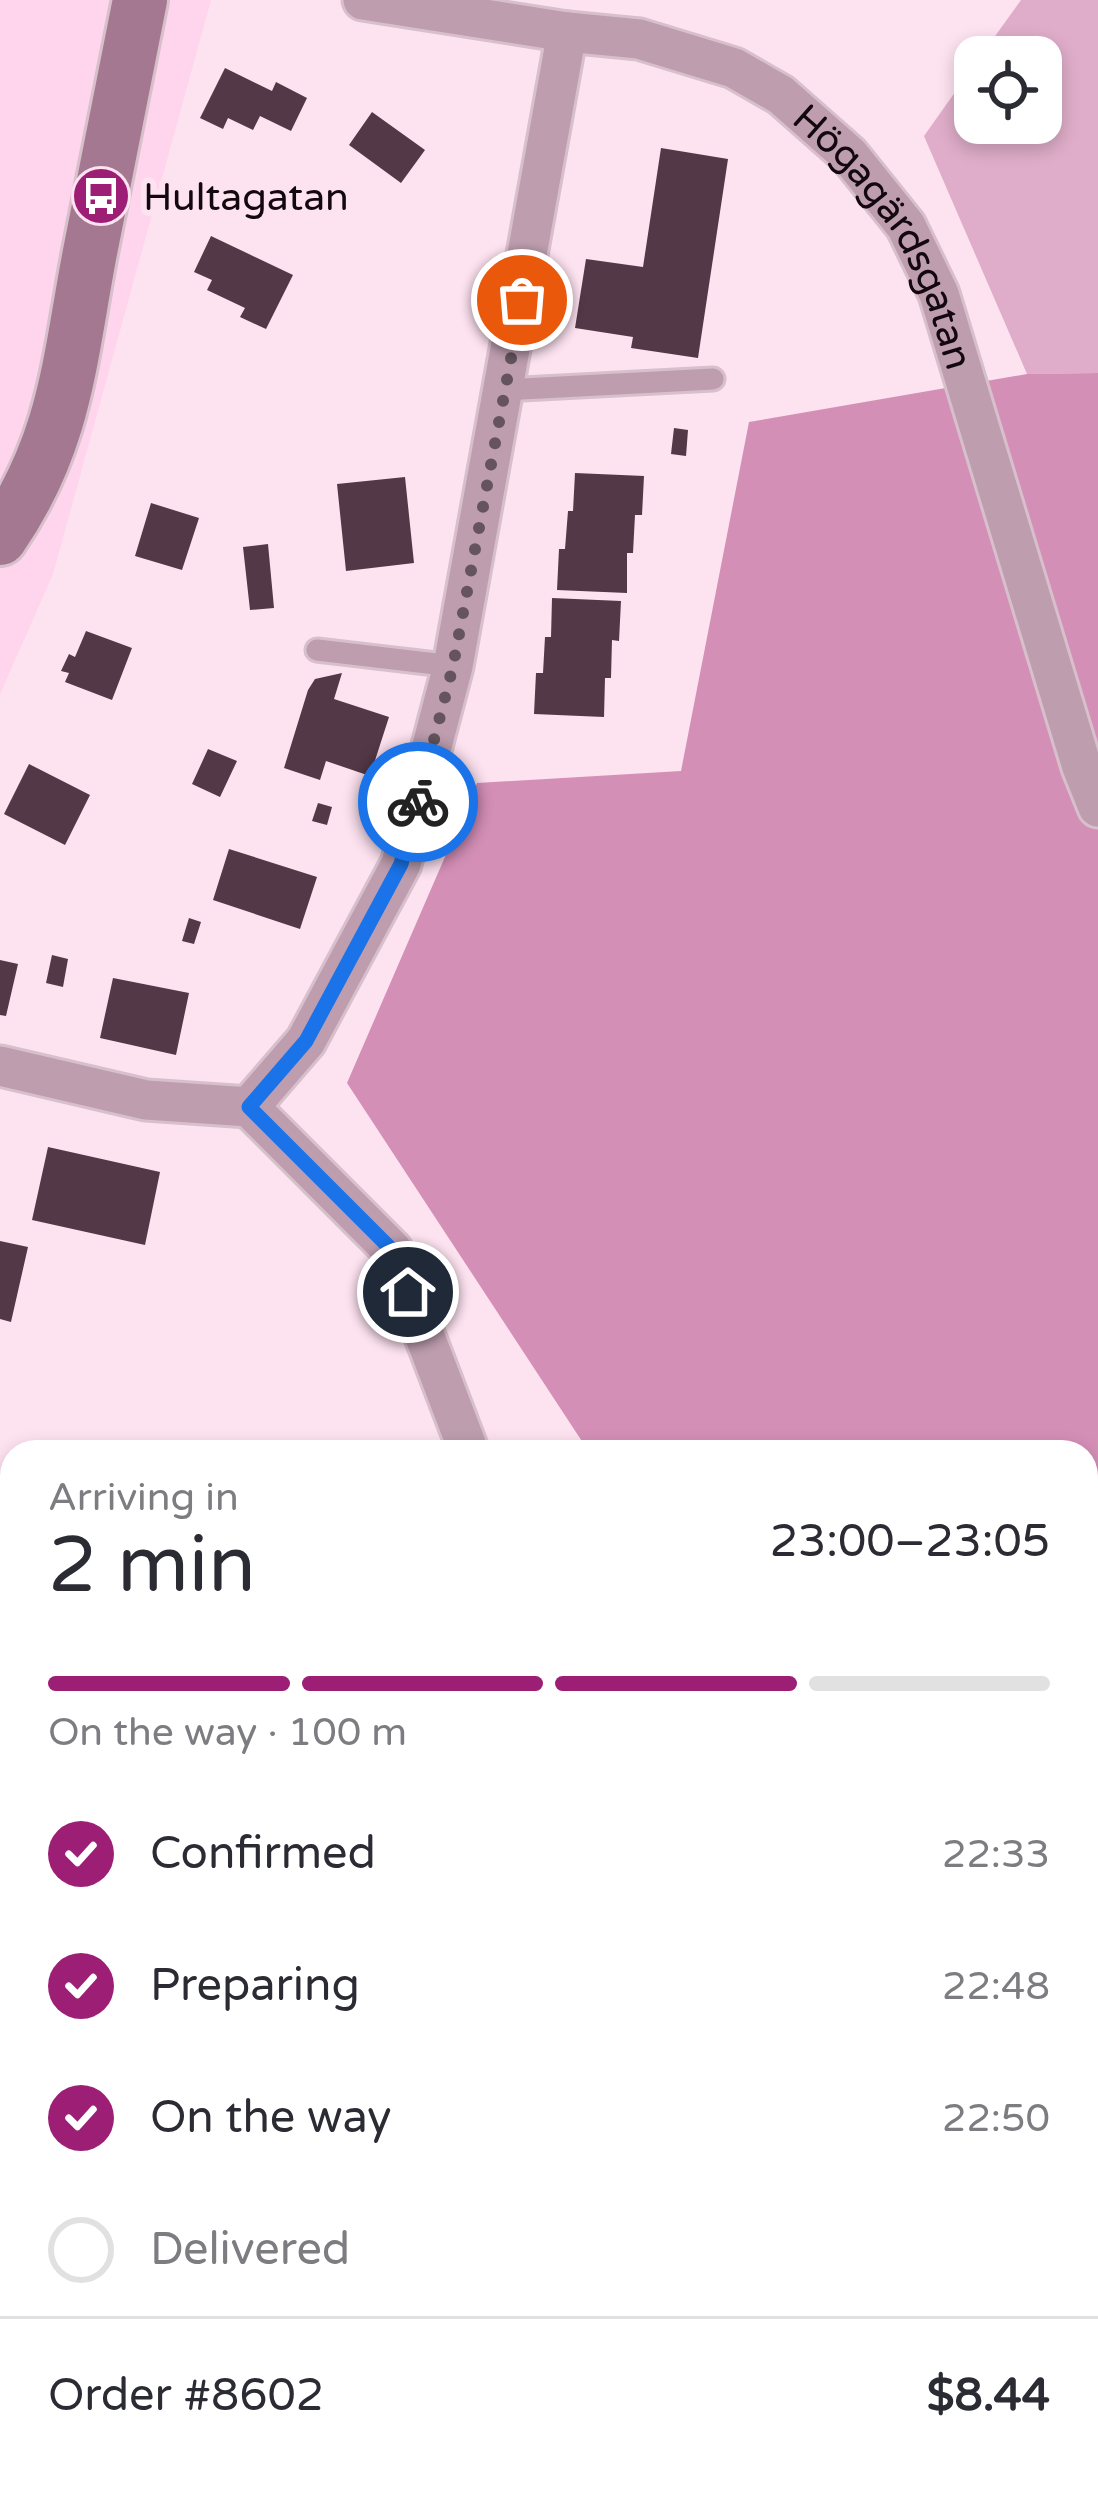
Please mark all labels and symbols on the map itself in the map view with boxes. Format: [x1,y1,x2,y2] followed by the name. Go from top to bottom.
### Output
[783,95,982,375] street label: Högagärdsgatan
[70,165,132,227] bus stop icon: Hultagatan
[143,174,349,221] place label: Hultagatan
[471,249,573,351] pin
[358,742,478,862] courier
[357,1241,459,1343] pin

